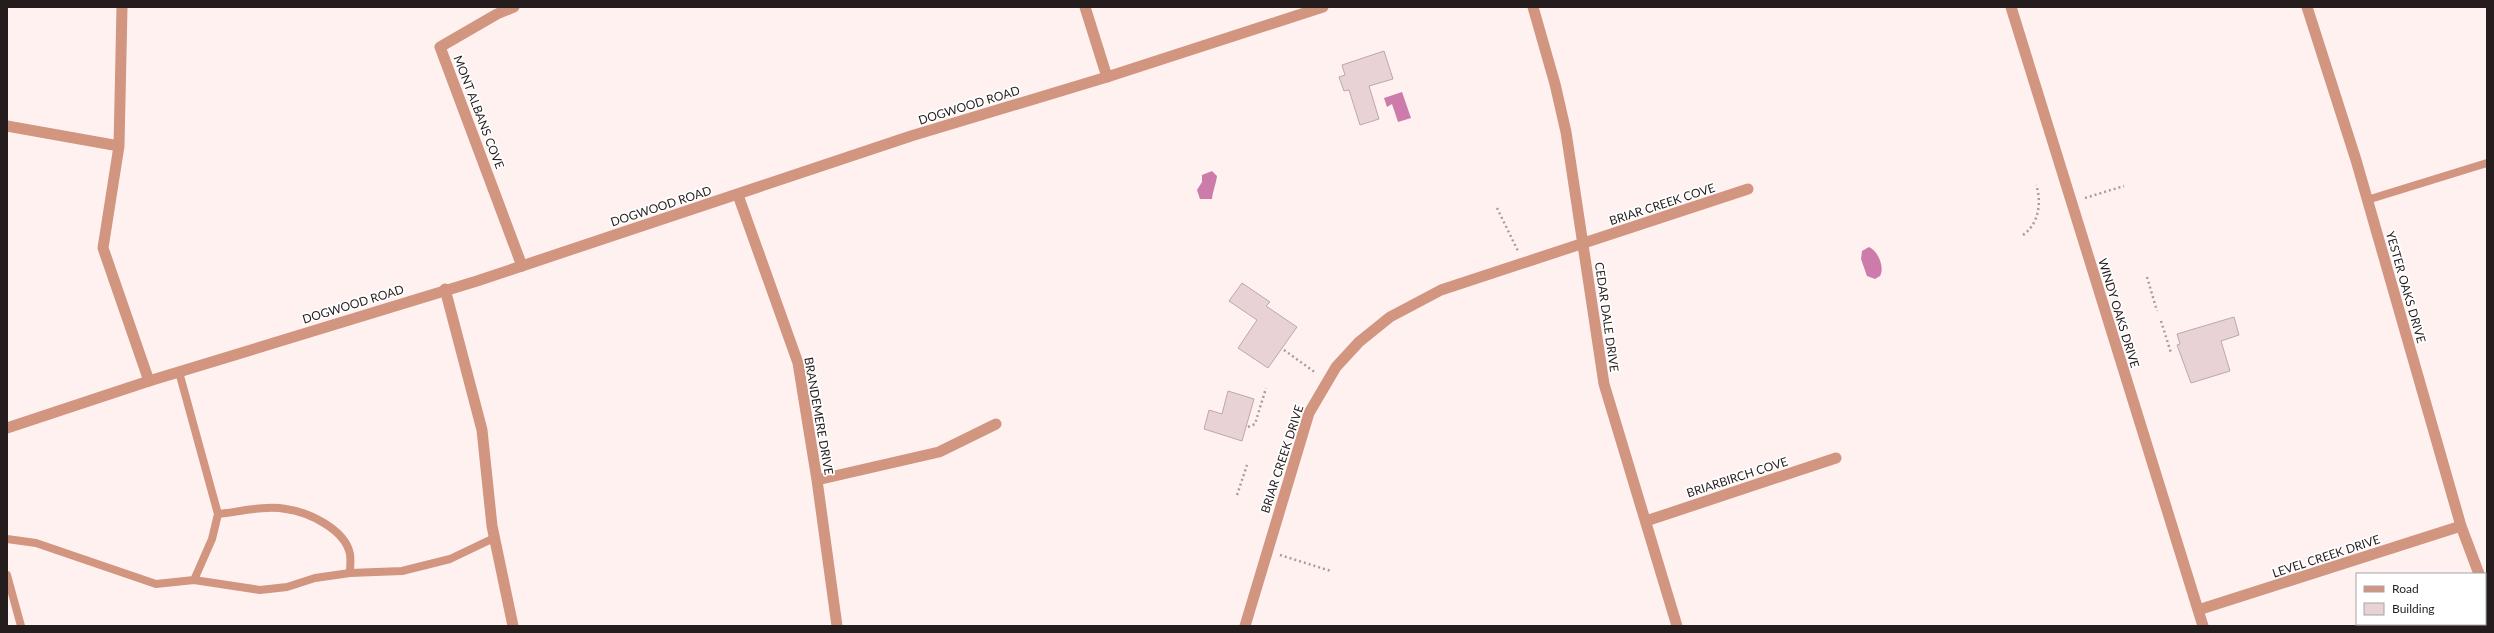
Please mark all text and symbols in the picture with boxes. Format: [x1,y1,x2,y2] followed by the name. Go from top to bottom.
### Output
[450,53,508,171] street label: MONT ALBANS COVE
[916,82,1022,128] street label: DOGWOOD ROAD
[1607,180,1717,228] street label: BRIAR CREEK COVE
[609,183,713,229] street label: DOGWOOD ROAD
[2383,229,2429,345] street label: YESTER OAKS DRIVE
[2095,256,2143,370] street label: WINDY OAKS DRIVE
[1592,261,1622,373] street label: CEDAR DALE DRIVE
[300,281,406,327] street label: DOGWOOD ROAD
[801,356,837,476] street label: BRANDEMERE DRIVE
[1257,403,1307,515] street label: BRIAR CREEK DRIVE
[1685,454,1789,500] street label: BRIARBIRCH COVE
[2270,531,2382,581] street label: LEVEL CREEK DRIVE
[2356,573,2486,625] legend
[2392,581,2419,596] text: Road
[2392,601,2435,616] text: Building

